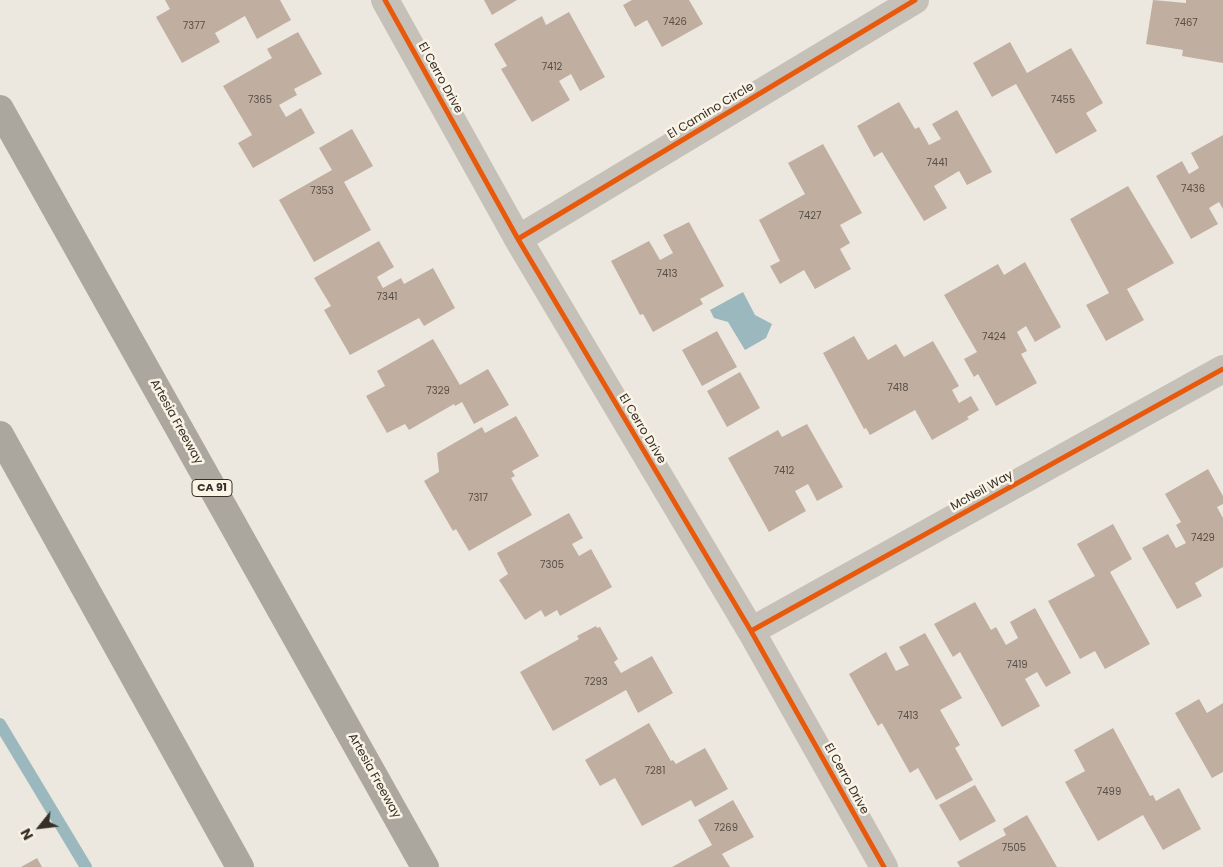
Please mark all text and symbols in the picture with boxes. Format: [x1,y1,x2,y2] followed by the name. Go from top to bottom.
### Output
[663,16,687,28] house number: 7426
[1174,17,1198,29] house number: 7467
[183,20,205,32] house number: 7377
[415,40,465,116] street label: El Cerro Drive
[542,61,562,73] house number: 7412
[665,80,757,142] street label: El Camino Circle
[248,94,272,106] house number: 7365
[1051,94,1075,106] house number: 7455
[926,157,948,169] house number: 7441
[1181,183,1205,195] house number: 7436
[310,185,334,197] house number: 7353
[799,210,821,222] house number: 7427
[657,268,677,280] house number: 7413
[377,291,397,303] house number: 7341
[982,331,1006,343] house number: 7424
[147,377,205,467] street label: Artesia Freeway
[887,382,909,394] house number: 7418
[426,385,450,397] house number: 7329
[616,391,668,467] street label: El Cerro Drive
[774,465,794,477] house number: 7412
[948,468,1016,514] street label: McNeil Way
[192,479,232,496] road number: CA 91
[468,492,488,504] house number: 7317
[1191,532,1215,544] house number: 7429
[540,559,564,571] house number: 7305
[1006,659,1028,671] house number: 7419
[584,676,608,688] house number: 7293
[898,710,918,722] house number: 7413
[345,731,403,821] street label: Artesia Freeway
[821,741,871,817] street label: El Cerro Drive
[645,765,665,777] house number: 7281
[1097,786,1121,798] house number: 7499
[15,802,65,852] north arrow
[714,822,738,834] house number: 7269
[16,825,38,844] text: N
[1002,842,1026,854] house number: 7505

